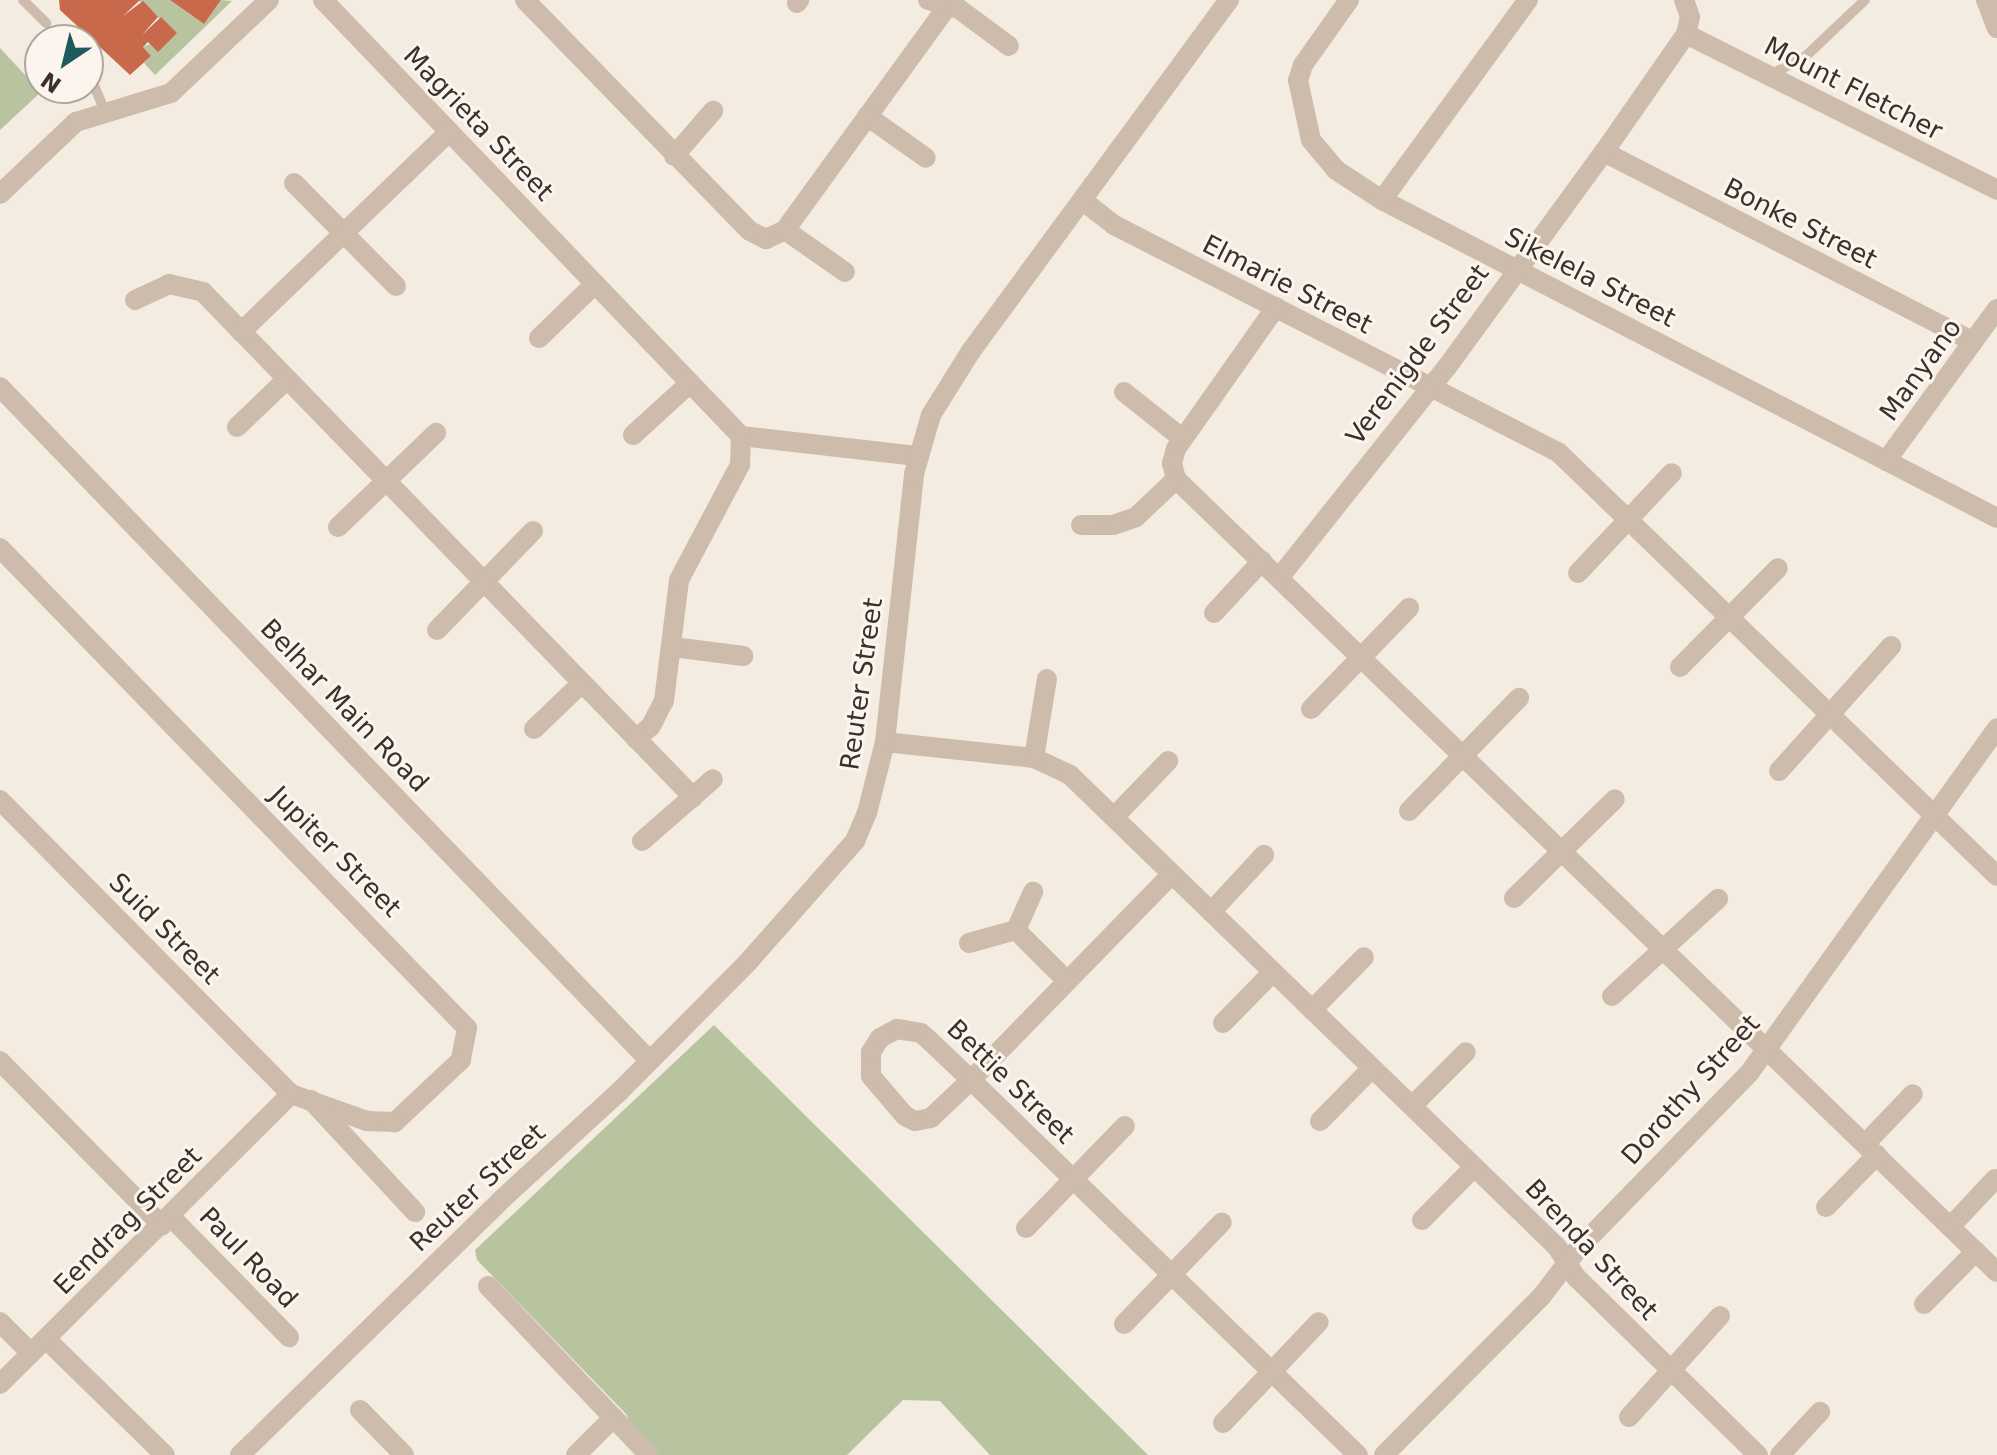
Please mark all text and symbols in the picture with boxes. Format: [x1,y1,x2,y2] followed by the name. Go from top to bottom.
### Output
[24,24,104,104] north arrow
[1759,31,1947,147] street label: Mount Fletcher
[397,40,559,208] street label: Magrieta Street
[36,67,66,98] text: N
[1718,172,1882,276] street label: Bonke Street
[1499,222,1681,334] street label: Sikelela Street
[1197,229,1377,341] street label: Elmarie Street
[1340,259,1496,451] street label: Verenigde Street
[1874,313,1968,427] street label: Manyano
[834,596,890,772] street label: Reuter Street
[254,613,434,799] street label: Belhar Main Road
[263,780,407,924] street label: Jupiter Street
[102,867,226,991] street label: Suid Street
[1615,1008,1767,1172] street label: Dorothy Street
[940,1014,1080,1150] street label: Bettie Street
[404,1117,552,1259] street label: Reuter Street
[48,1141,208,1301] street label: Eendrag Street
[1518,1173,1664,1327] street label: Brenda Street
[192,1201,304,1315] street label: Paul Road

